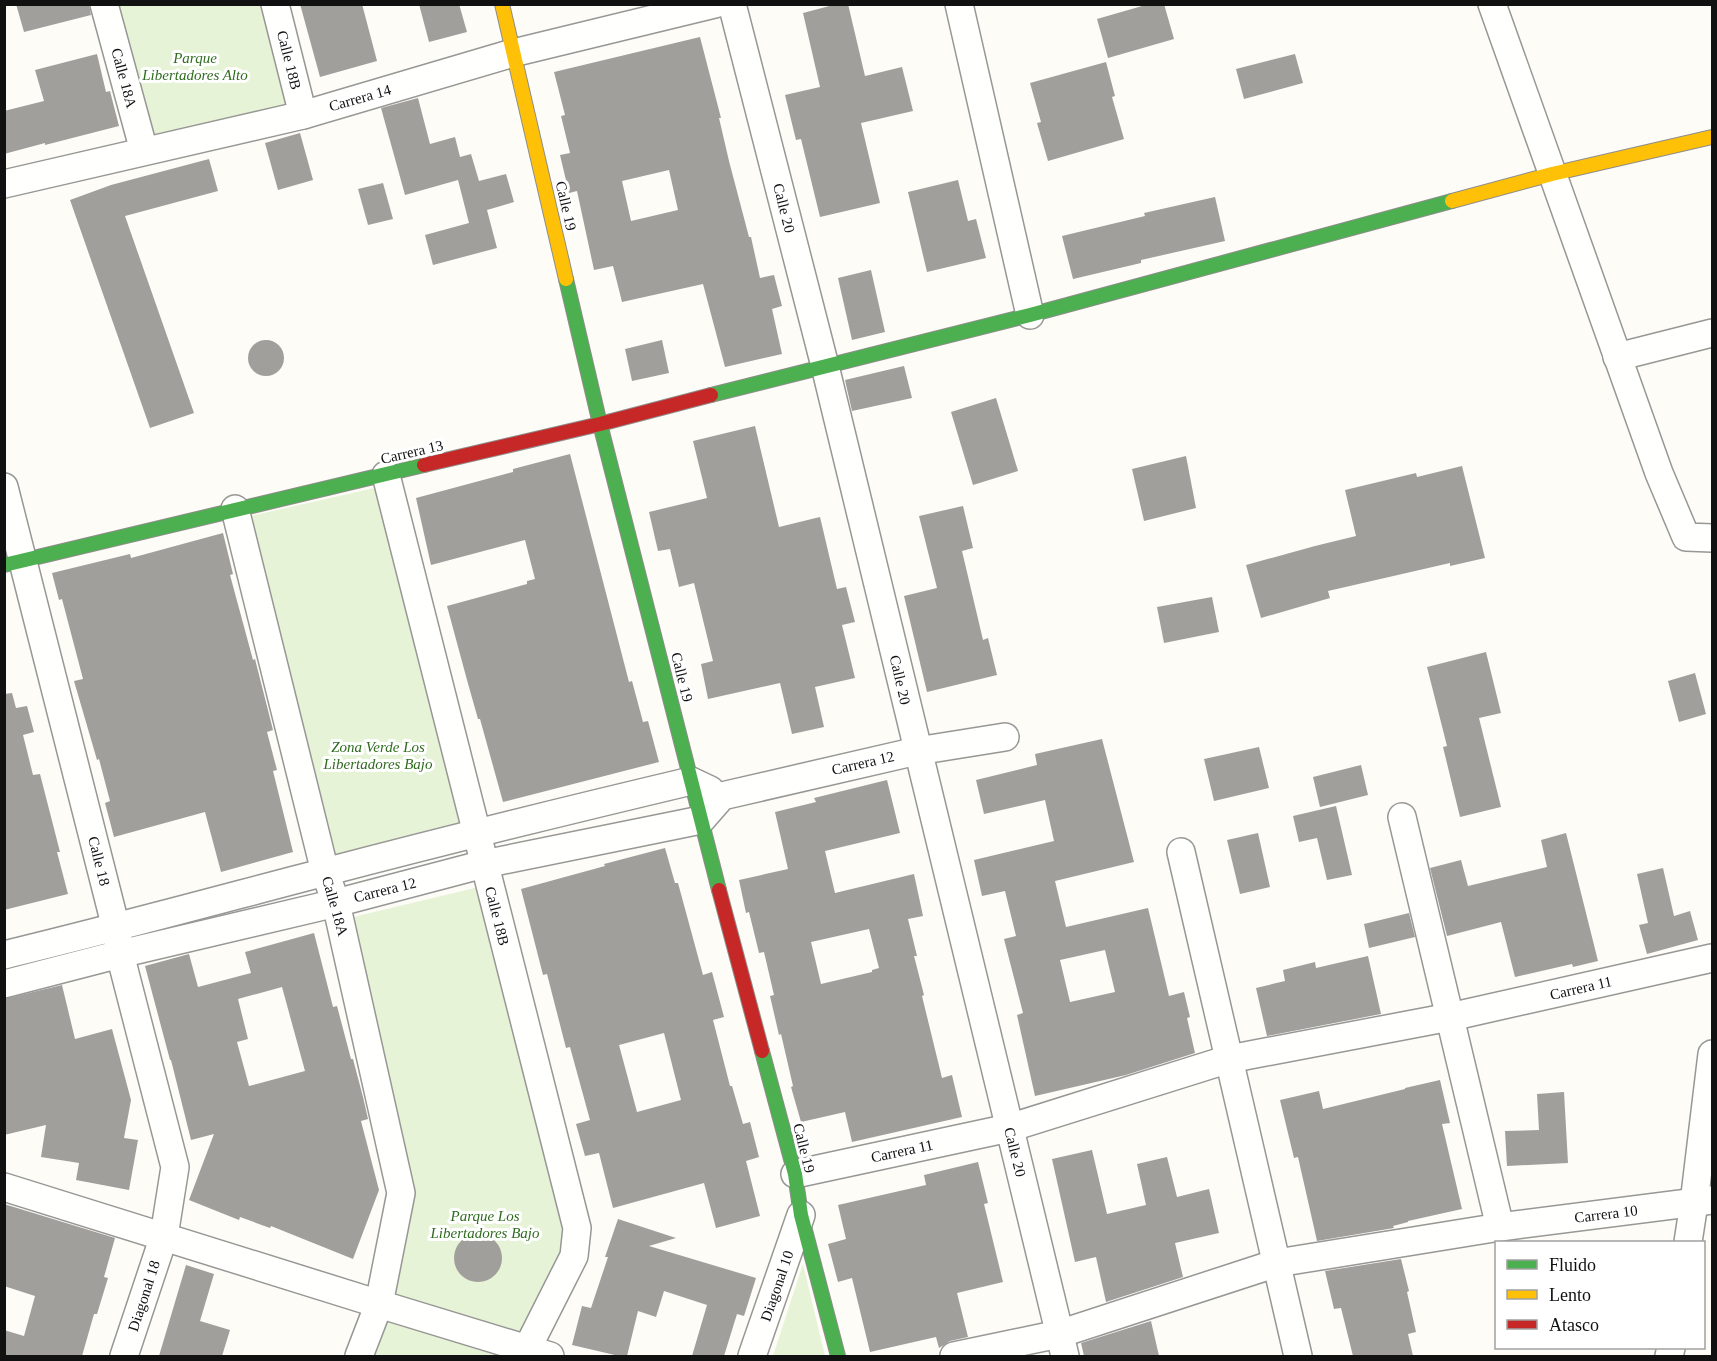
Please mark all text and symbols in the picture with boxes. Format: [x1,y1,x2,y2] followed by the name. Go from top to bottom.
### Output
[274,29,304,91] street label: Calle 18B
[108,46,140,110] street label: Calle 18A
[141,50,248,83] park label: Parque Libertadores Alto
[327,81,393,114] street label: Carrera 14
[553,180,579,232] street label: Calle 19
[770,182,798,234] street label: Calle 20
[379,437,445,467] street label: Carrera 13
[668,651,696,703] street label: Calle 19
[887,654,913,706] street label: Calle 20
[322,739,433,772] park label: Zona Verde Los Libertadores Bajo
[830,748,896,778] street label: Carrera 12
[85,835,113,887] street label: Calle 18
[319,874,351,938] street label: Calle 18A
[352,875,418,905] street label: Carrera 12
[482,885,512,947] street label: Calle 18B
[1548,973,1614,1003] street label: Carrera 11
[790,1122,818,1174] street label: Calle 19
[1001,1126,1029,1178] street label: Calle 20
[869,1137,935,1165] street label: Carrera 11
[1573,1202,1639,1226] street label: Carrera 10
[429,1208,540,1241] park label: Parque Los Libertadores Bajo
[1495,1241,1705,1349] legend
[757,1249,797,1323] street label: Diagonal 10
[1549,1255,1596,1275] text: Fluido
[125,1258,163,1334] street label: Diagonal 18
[1549,1285,1591,1305] text: Lento
[1549,1315,1599,1335] text: Atasco

